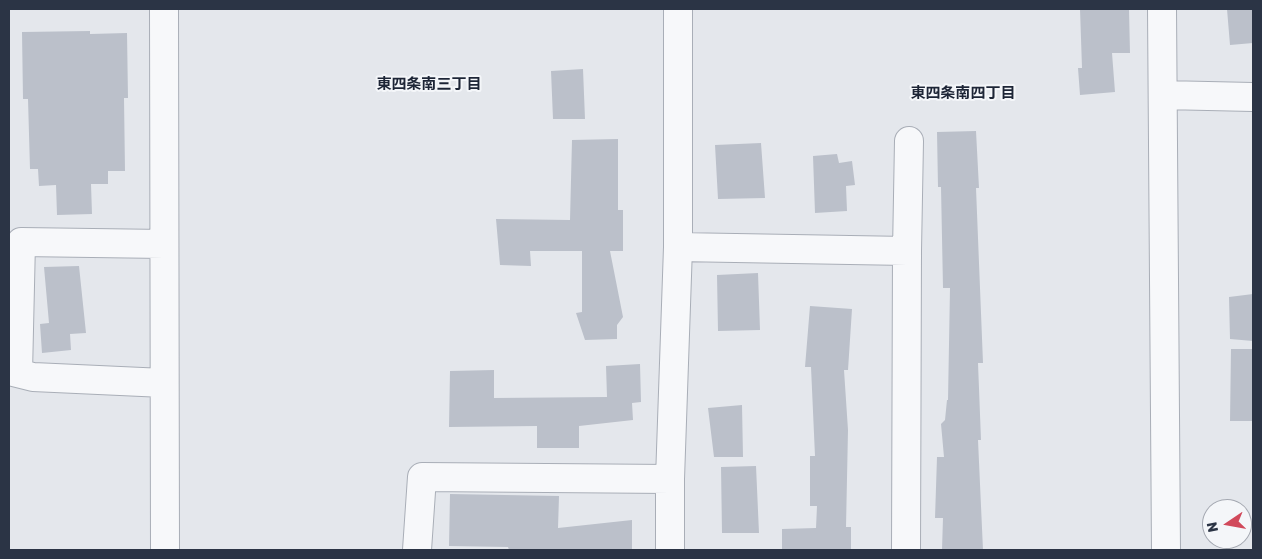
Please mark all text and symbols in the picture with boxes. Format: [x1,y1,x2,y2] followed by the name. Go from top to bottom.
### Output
[377,76,481,94] district label: 東四条南三丁目
[911,85,1015,103] district label: 東四条南四丁目
[1202,499,1252,549] north arrow
[1203,520,1222,534] text: N

